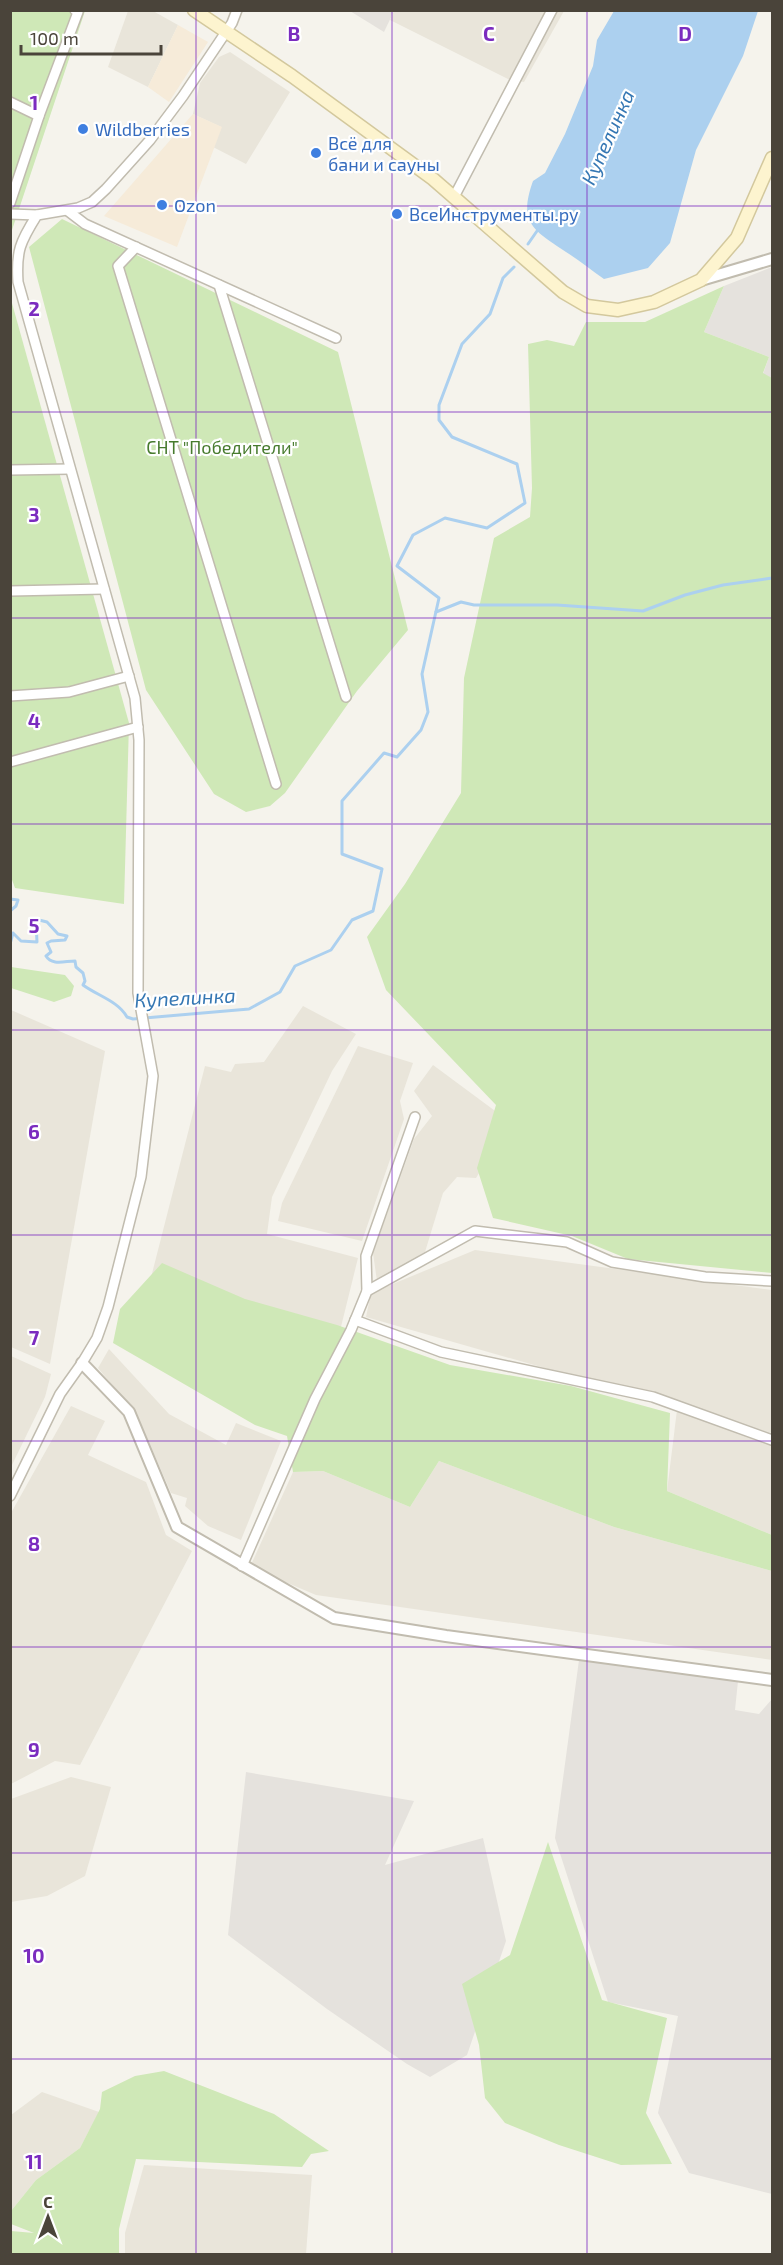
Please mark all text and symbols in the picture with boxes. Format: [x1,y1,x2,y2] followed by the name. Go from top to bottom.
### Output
[21,18,160,56] scale bar
[288,21,300,45] text: B
[483,21,495,45] text: C
[678,21,692,45] text: D
[30,27,79,49] text: 100 m
[575,86,639,188] water label: Купелинка
[30,90,38,114] text: 1
[95,118,190,140] place label: Wildberries
[76,122,90,136] marker: Wildberries
[328,132,440,175] place label: Всё для бани и сауны
[309,146,323,160] marker: Всё для бани и сауны
[174,194,216,216] place label: Ozon
[155,198,169,212] marker: Ozon
[409,203,579,225] place label: ВсеИнструменты.ру
[390,207,404,221] marker: ВсеИнструменты.ру
[28,296,40,320] text: 2
[146,436,298,458] park label: СНТ "Победители"
[28,502,40,526] text: 3
[28,708,41,732] text: 4
[28,913,40,937] text: 5
[134,982,236,1012] water label: Купелинка
[28,1119,40,1143] text: 6
[29,1325,40,1349] text: 7
[28,1531,40,1555] text: 8
[28,1737,40,1761] text: 9
[23,1943,45,1967] text: 10
[25,2149,43,2173] text: 11
[18,2187,78,2247] north arrow
[43,2192,53,2211] text: С

